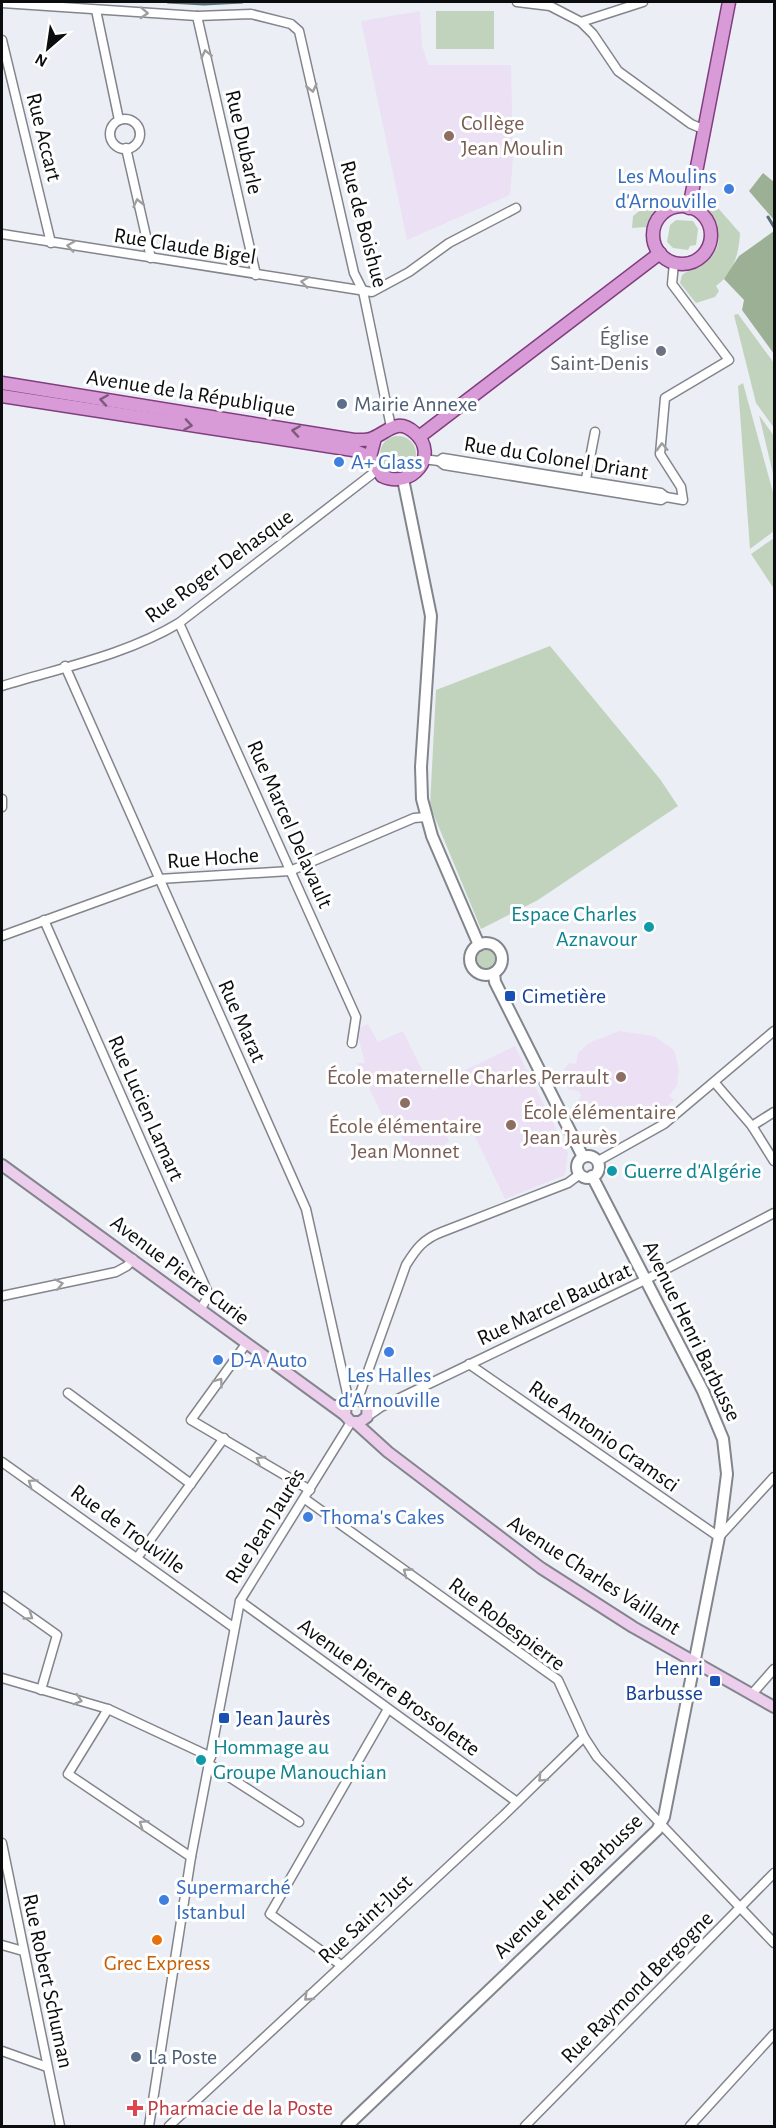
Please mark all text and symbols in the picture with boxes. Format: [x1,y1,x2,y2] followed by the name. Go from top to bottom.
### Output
[139,6,148,19] one-way arrow
[18,18,78,78] north arrow
[200,50,213,60] one-way arrow
[32,51,50,70] text: N
[305,83,318,93] one-way arrow
[221,88,267,196] street label: Rue Dubarle
[22,91,66,183] street label: Rue Accart
[461,112,564,159] place label: Collège Jean Moulin
[442,129,456,143] marker: Collège Jean Moulin
[336,158,392,290] street label: Rue de Boishue
[615,165,717,212] place label: Les Moulins d'Arnouville
[722,182,736,196] marker: Les Moulins d'Arnouville
[133,198,146,208] one-way arrow
[112,224,258,268] street label: Rue Claude Bigel
[66,241,75,253] one-way arrow
[300,277,310,289] one-way arrow
[550,326,649,374] place label: Église Saint-Denis
[654,344,668,358] marker: Église Saint-Denis
[85,366,297,420] street label: Avenue de la République
[354,393,477,415] place label: Mairie Annexe
[99,394,109,407] one-way arrow
[335,397,349,411] marker: Mairie Annexe
[184,419,193,431] one-way arrow
[292,425,301,437] one-way arrow
[462,433,650,483] street label: Rue du Colonel Driant
[656,442,669,451] one-way arrow
[351,451,423,473] place label: A+ Glass
[332,455,346,469] marker: A+ Glass
[141,505,297,627] street label: Rue Roger Dehasque
[243,737,337,911] street label: Rue Marcel Delavault
[166,844,260,872] street label: Rue Hoche
[511,903,637,950] place label: Espace Charles Aznavour
[642,920,656,934] marker: Espace Charles Aznavour
[214,976,270,1066] street label: Rue Marat
[522,985,606,1007] place label: Cimetière
[503,989,517,1003] marker: Cimetière
[104,1032,188,1184] street label: Rue Lucien Lamart
[327,1065,609,1088] place label: École maternelle Charles Perrault
[614,1070,628,1084] marker: École maternelle Charles Perrault
[398,1096,412,1110] marker: École élémentaire Jean Monnet
[523,1100,676,1148] place label: École élémentaire Jean Jaurès
[328,1114,482,1162] place label: École élémentaire Jean Monnet
[504,1118,518,1132] marker: École élémentaire Jean Jaurès
[624,1160,761,1182] place label: Guerre d'Algérie
[605,1164,619,1178] marker: Guerre d'Algérie
[107,1211,253,1329] street label: Avenue Pierre Curie
[639,1237,745,1425] street label: Avenue Henri Barbusse
[474,1259,634,1349] street label: Rue Marcel Baudrat
[54,1278,64,1291] one-way arrow
[382,1345,396,1359] marker: Les Halles d'Arnouville
[230,1349,307,1371] place label: D-A Auto
[211,1353,225,1367] marker: D-A Auto
[338,1364,440,1411] place label: Les Halles d'Arnouville
[525,1376,683,1496] street label: Rue Antonio Gramsci
[211,1377,222,1388] one-way arrow
[256,1455,266,1467] one-way arrow
[221,1465,309,1587] street label: Rue Jean Jaurès
[27,1479,38,1490] one-way arrow
[67,1480,189,1578] street label: Rue de Trouville
[320,1506,445,1528] place label: Thoma's Cakes
[301,1510,315,1524] marker: Thoma's Cakes
[504,1511,684,1639] street label: Avenue Charles Vaillant
[403,1568,414,1579] one-way arrow
[445,1573,569,1675] street label: Rue Robespierre
[23,1609,34,1620] one-way arrow
[294,1614,484,1760] street label: Avenue Pierre Brossolette
[625,1657,703,1704] place label: Henri Barbusse
[708,1674,722,1688] marker: Henri Barbusse
[72,1693,83,1705] one-way arrow
[236,1707,330,1729] place label: Jean Jaurès
[217,1711,231,1725] marker: Jean Jaurès
[213,1736,387,1783] place label: Hommage au Groupe Manouchian
[194,1753,208,1767] marker: Hommage au Groupe Manouchian
[538,1770,549,1781] one-way arrow
[489,1809,647,1963] street label: Avenue Henri Barbusse
[139,1820,150,1831] one-way arrow
[314,1870,416,1968] street label: Rue Saint-Just
[176,1876,291,1923] place label: Supermarché Istanbul
[19,1892,77,2070] street label: Rue Robert Schuman
[157,1893,171,1907] marker: Supermarché Istanbul
[557,1907,717,2067] street label: Rue Raymond Bergogne
[150,1933,164,1947] marker: Grec Express
[104,1952,210,1974] place label: Grec Express
[304,1990,314,2001] one-way arrow
[148,2046,217,2068] place label: La Poste
[129,2050,143,2064] marker: La Poste
[147,2097,333,2119] place label: Pharmacie de la Poste
[128,2101,142,2115] marker: Pharmacie de la Poste

